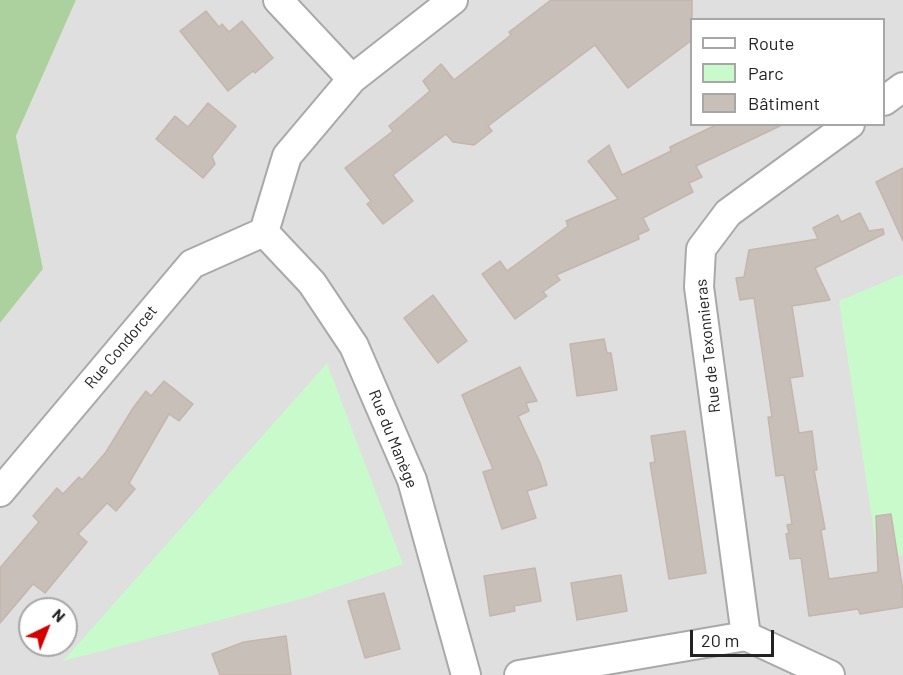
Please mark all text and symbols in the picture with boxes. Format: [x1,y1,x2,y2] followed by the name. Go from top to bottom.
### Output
[690,18,885,126] legend
[748,32,794,54] text: Route
[748,62,784,84] text: Parc
[748,92,820,114] text: Bâtiment
[691,278,725,414] street label: Rue de Texonnieras
[81,301,161,393] street label: Rue Condorcet
[365,387,421,491] street label: Rue du Manège
[18,597,78,657] north arrow
[49,604,70,626] text: N
[693,618,777,656] scale bar
[701,629,739,651] text: 20 m

